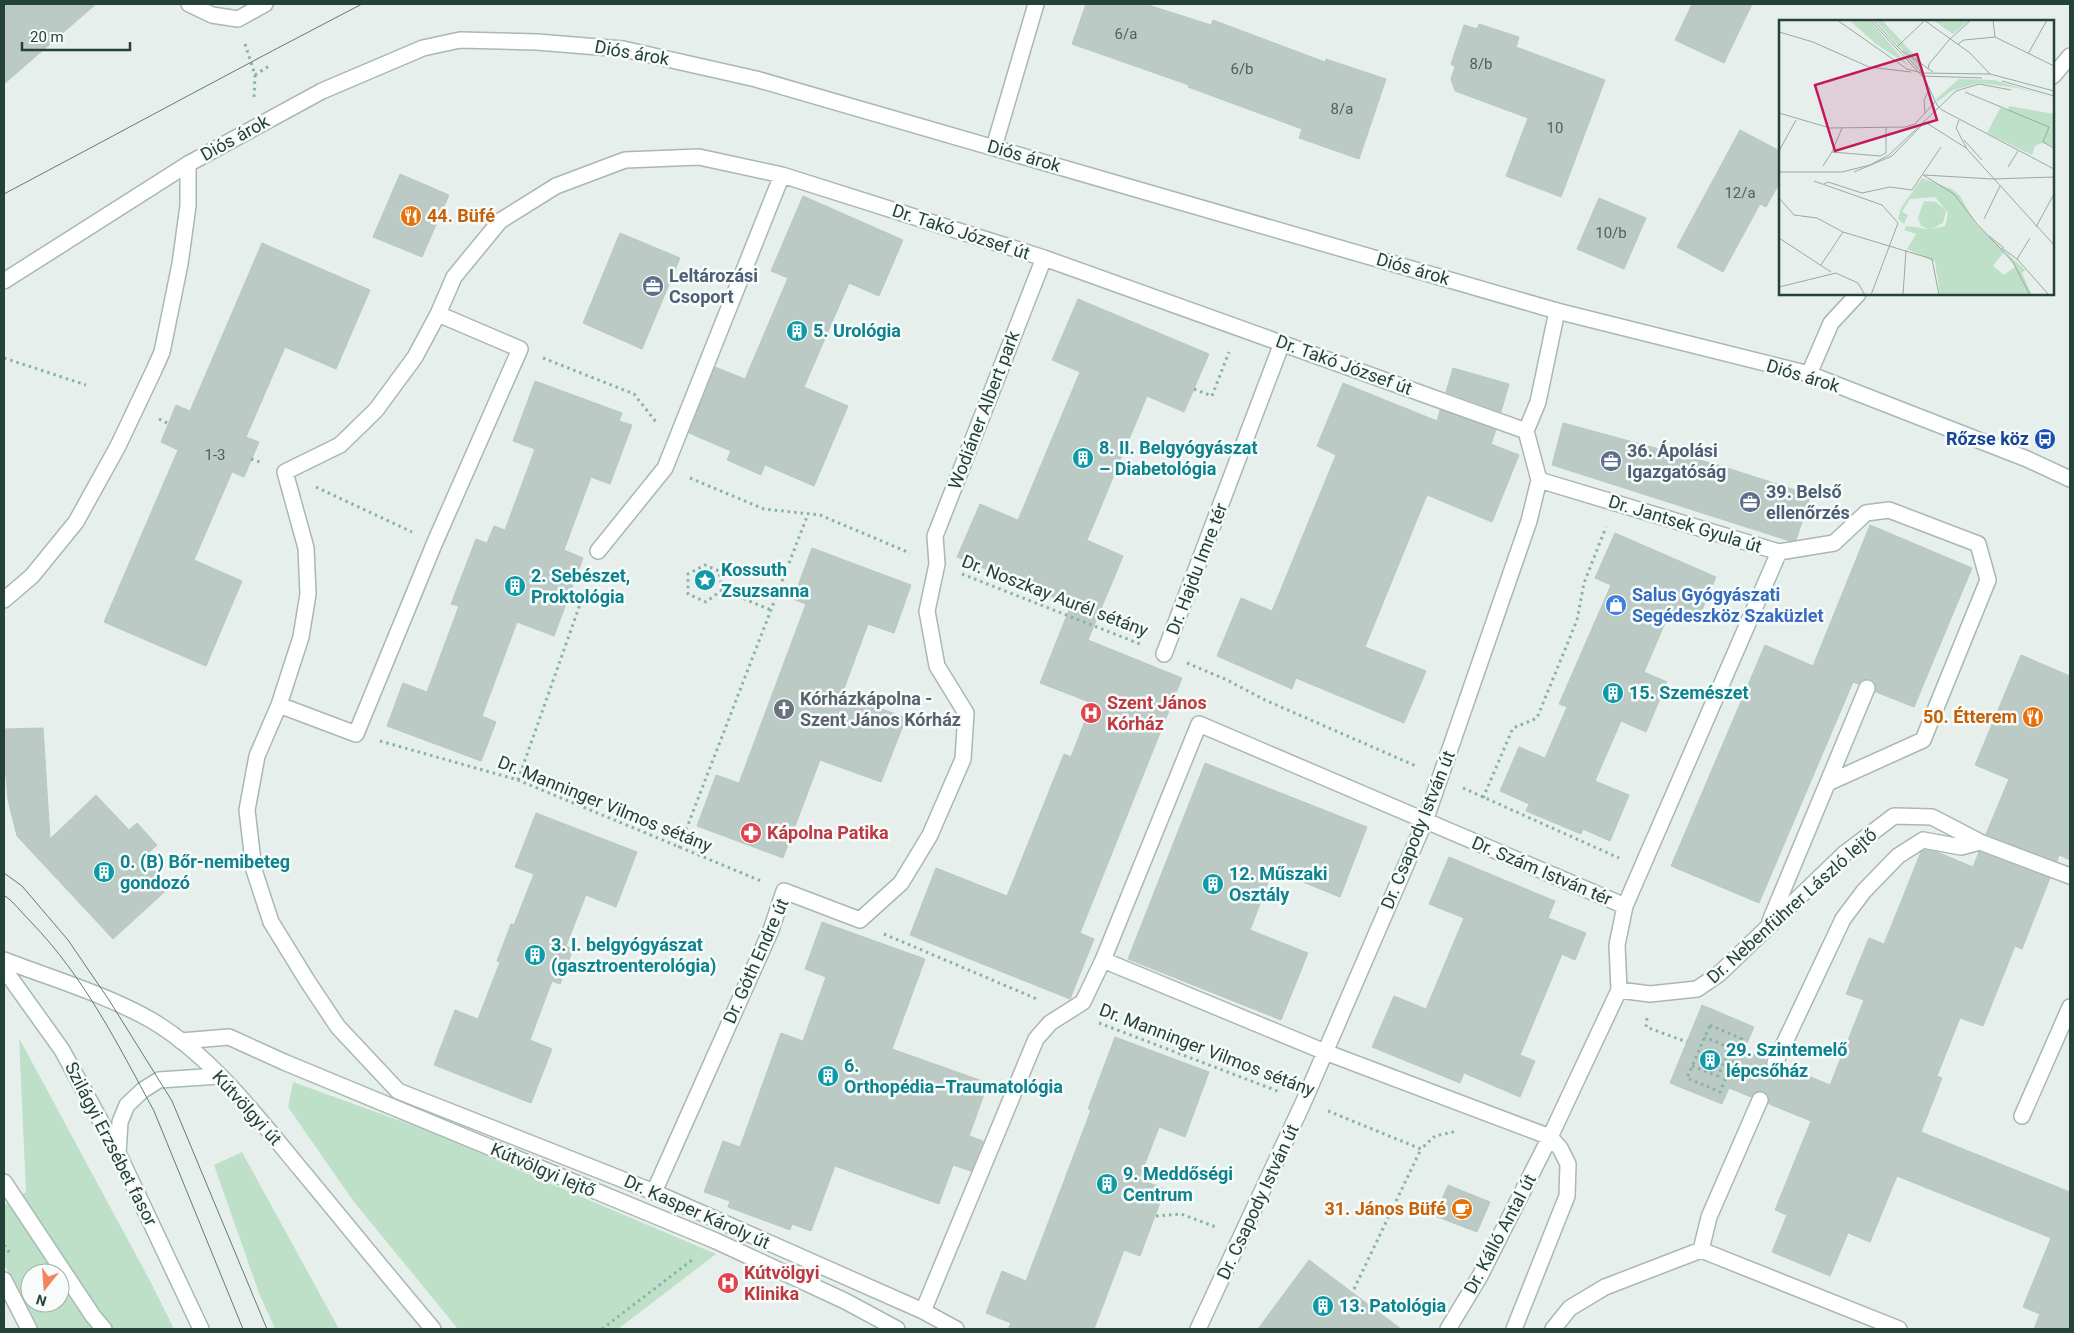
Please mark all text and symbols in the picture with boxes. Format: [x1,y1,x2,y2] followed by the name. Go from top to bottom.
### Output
[22,20,130,52] scale bar
[1779,20,2054,295] inset map
[1115,25,1137,43] house number: 6/a
[30,28,64,46] text: 20 m
[593,36,672,70] street label: Diós árok
[1469,55,1493,73] house number: 8/b
[1230,60,1254,78] house number: 6/b
[1331,100,1353,118] house number: 8/a
[197,110,274,165] street label: Diós árok
[1547,119,1563,137] house number: 10
[985,135,1064,176] street label: Diós árok
[1724,184,1756,202] house number: 12/a
[890,199,1033,264] street label: Dr. Takó József út
[399,204,423,228] restaurant icon: 44. Büfé
[427,205,495,226] place label: 44. Büfé
[1595,224,1627,242] house number: 10/b
[1374,248,1453,289] street label: Diós árok
[669,265,758,307] place label: Leltározási Csoport
[641,274,665,298] office icon: Leltározási Csoport
[785,319,809,343] building icon: 5. Urológia
[813,320,901,341] place label: 5. Urológia
[944,327,1024,492] street label: Wodiáner Albert park
[1273,330,1415,399] street label: Dr. Takó József út
[1764,354,1843,397] street label: Diós árok
[2033,427,2057,451] bus stop icon: Rőzse köz
[1946,428,2029,449] place label: Rőzse köz
[1099,437,1258,479] place label: 8. II. Belgyógyászat – Diabetológia
[1627,440,1726,482] place label: 36. Ápolási Igazgatóság
[204,446,226,464] house number: 1-3
[1071,446,1095,470] building icon: 8. II. Belgyógyászat – Diabetológia
[1599,449,1623,473] office icon: 36. Ápolási Igazgatóság
[1766,481,1850,523] place label: 39. Belső ellenőrzés
[1606,490,1764,557] street label: Dr. Jantsek Gyula út
[1738,490,1762,514] office icon: 39. Belső ellenőrzés
[1162,500,1231,638] street label: Dr. Hajdu Imre tér
[959,550,1152,641] street label: Dr. Noszkay Aurél sétány
[721,559,809,601] place label: Kossuth Zsuzsanna
[531,565,630,607] place label: 2. Sebészet, Proktológia
[693,568,717,592] place icon: Kossuth Zsuzsanna
[503,574,527,598] building icon: 2. Sebészet, Proktológia
[1632,584,1824,626] place label: Salus Gyógyászati Segédeszköz Szaküzlet
[1604,593,1628,617] shop icon: Salus Gyógyászati Segédeszköz Szaküzlet
[1601,681,1625,705] building icon: 15. Szemészet
[1629,682,1749,703] place label: 15. Szemészet
[800,688,961,730] place label: Kórházkápolna - Szent János Kórház
[1107,692,1207,734] place label: Szent János Kórház
[772,697,796,721] church icon: Kórházkápolna - Szent János Kórház
[1079,701,1103,725] hospital icon: Szent János Kórház
[2021,705,2045,729] restaurant icon: 50. Étterem
[1923,706,2017,727] place label: 50. Étterem
[1376,747,1459,912] street label: Dr. Csapody István út
[495,751,716,856] street label: Dr. Manninger Vilmos sétány
[739,821,763,845] pharmacy icon: Kápolna Patika
[767,822,889,843] place label: Kápolna Patika
[1702,824,1881,987] street label: Dr. Nebenführer László lejtő
[1469,832,1615,910] street label: Dr. Szám István tér
[120,851,290,893] place label: 0. (B) Bőr-nemibeteg gondozó
[92,860,116,884] building icon: 0. (B) Bőr-nemibeteg gondozó
[1229,863,1328,905] place label: 12. Műszaki Osztály
[1201,872,1225,896] building icon: 12. Műszaki Osztály
[719,895,793,1027] street label: Dr. Góth Endre út
[551,934,716,977] place label: 3. I. belgyógyászat (gasztroenterológia)
[523,943,547,967] building icon: 3. I. belgyógyászat (gasztroenterológia)
[1097,999,1318,1101] street label: Dr. Manninger Vilmos sétány
[1726,1039,1848,1081] place label: 29. Szintemelő lépcsőház
[1698,1048,1722,1072] building icon: 29. Szintemelő lépcsőház
[844,1055,1063,1097] place label: 6. Orthopédia–Traumatológia
[61,1058,162,1229] street label: Szilágyi Erzsébet fasor
[816,1064,840,1088] building icon: 6. Orthopédia–Traumatológia
[208,1066,286,1149] street label: Kútvölgyi út
[1212,1121,1303,1283] street label: Dr. Csapody István út
[488,1138,599,1201] street label: Kútvölgyi lejtő
[1123,1163,1233,1205] place label: 9. Meddőségi Centrum
[621,1170,773,1253] street label: Dr. Kasper Károly út
[1459,1170,1540,1297] street label: Dr. Kálló Antal út
[1095,1172,1119,1196] building icon: 9. Meddőségi Centrum
[1450,1197,1474,1221] cafe icon: 31. János Büfé
[1324,1198,1446,1219] place label: 31. János Büfé
[744,1262,819,1304] place label: Kútvölgyi Klinika
[20,1263,70,1313] north arrow
[716,1271,740,1295] hospital icon: Kútvölgyi Klinika
[34,1291,48,1310] text: N
[1311,1294,1335,1318] building icon: 13. Patológia
[1339,1295,1446,1316] place label: 13. Patológia

